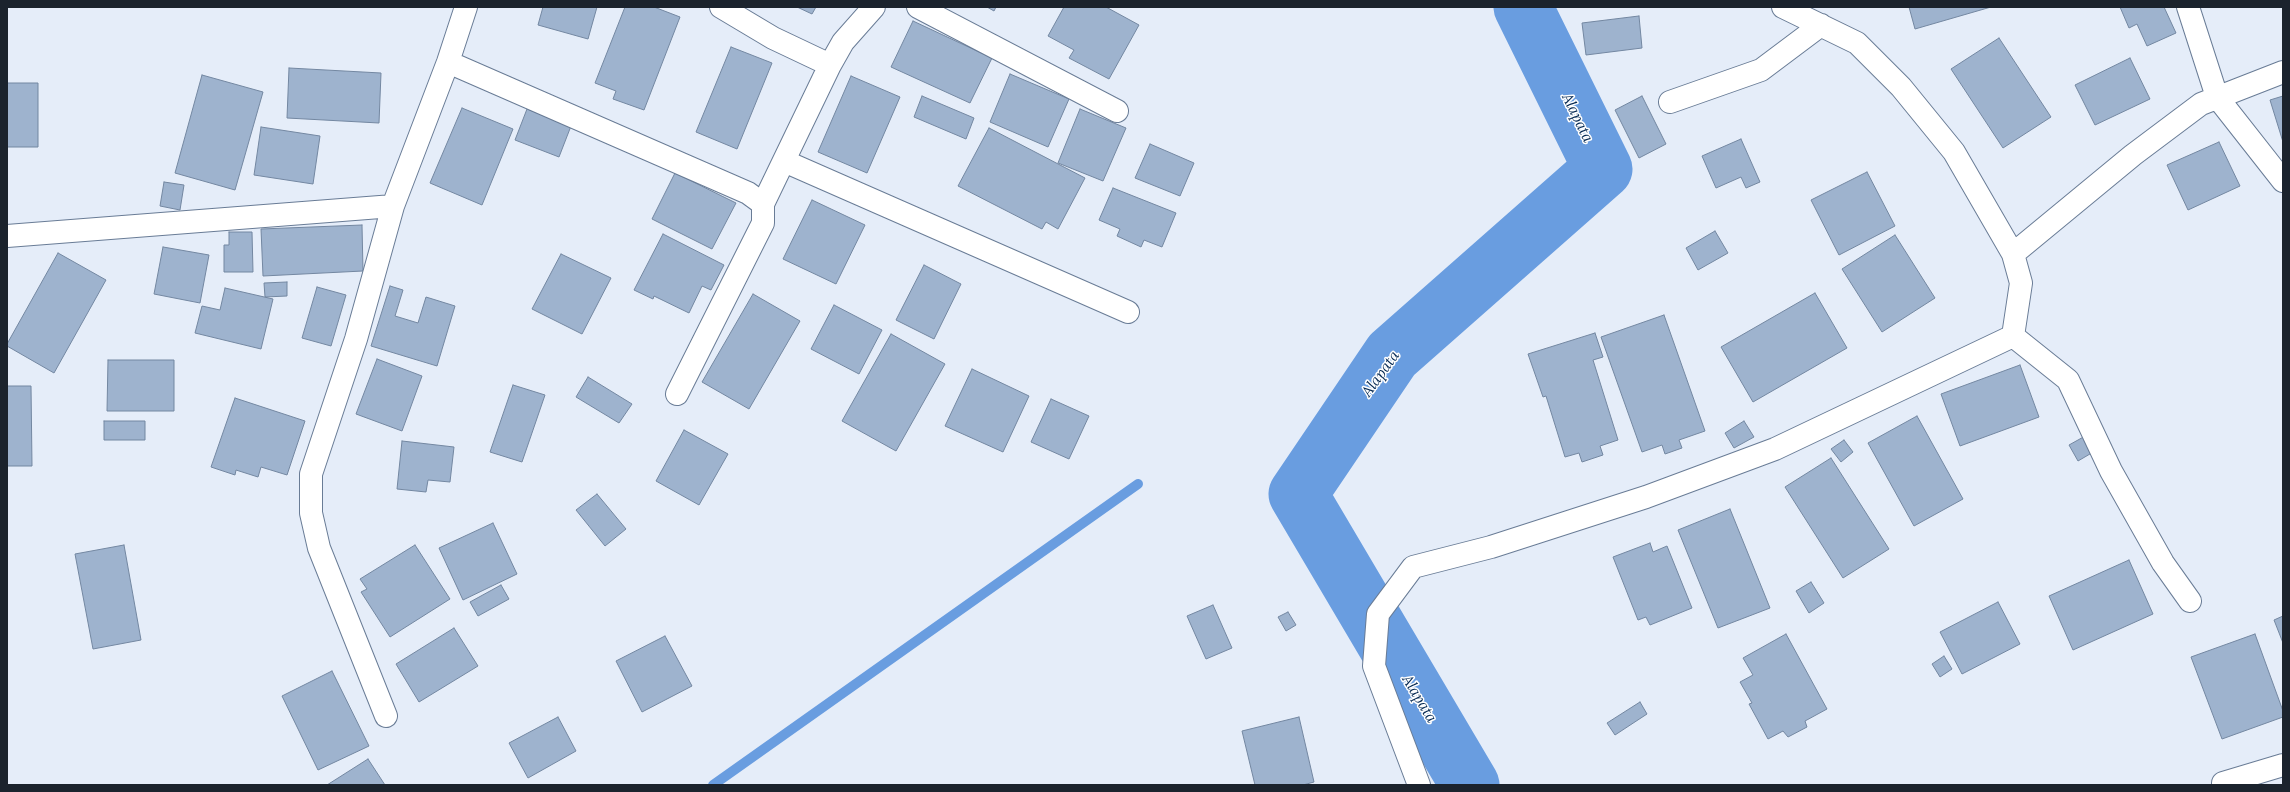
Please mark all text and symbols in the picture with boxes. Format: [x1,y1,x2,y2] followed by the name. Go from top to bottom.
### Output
[1557,91,1597,145] water label: Alapata
[1358,348,1404,400] water label: Alapata
[1398,672,1440,726] water label: Alapata

